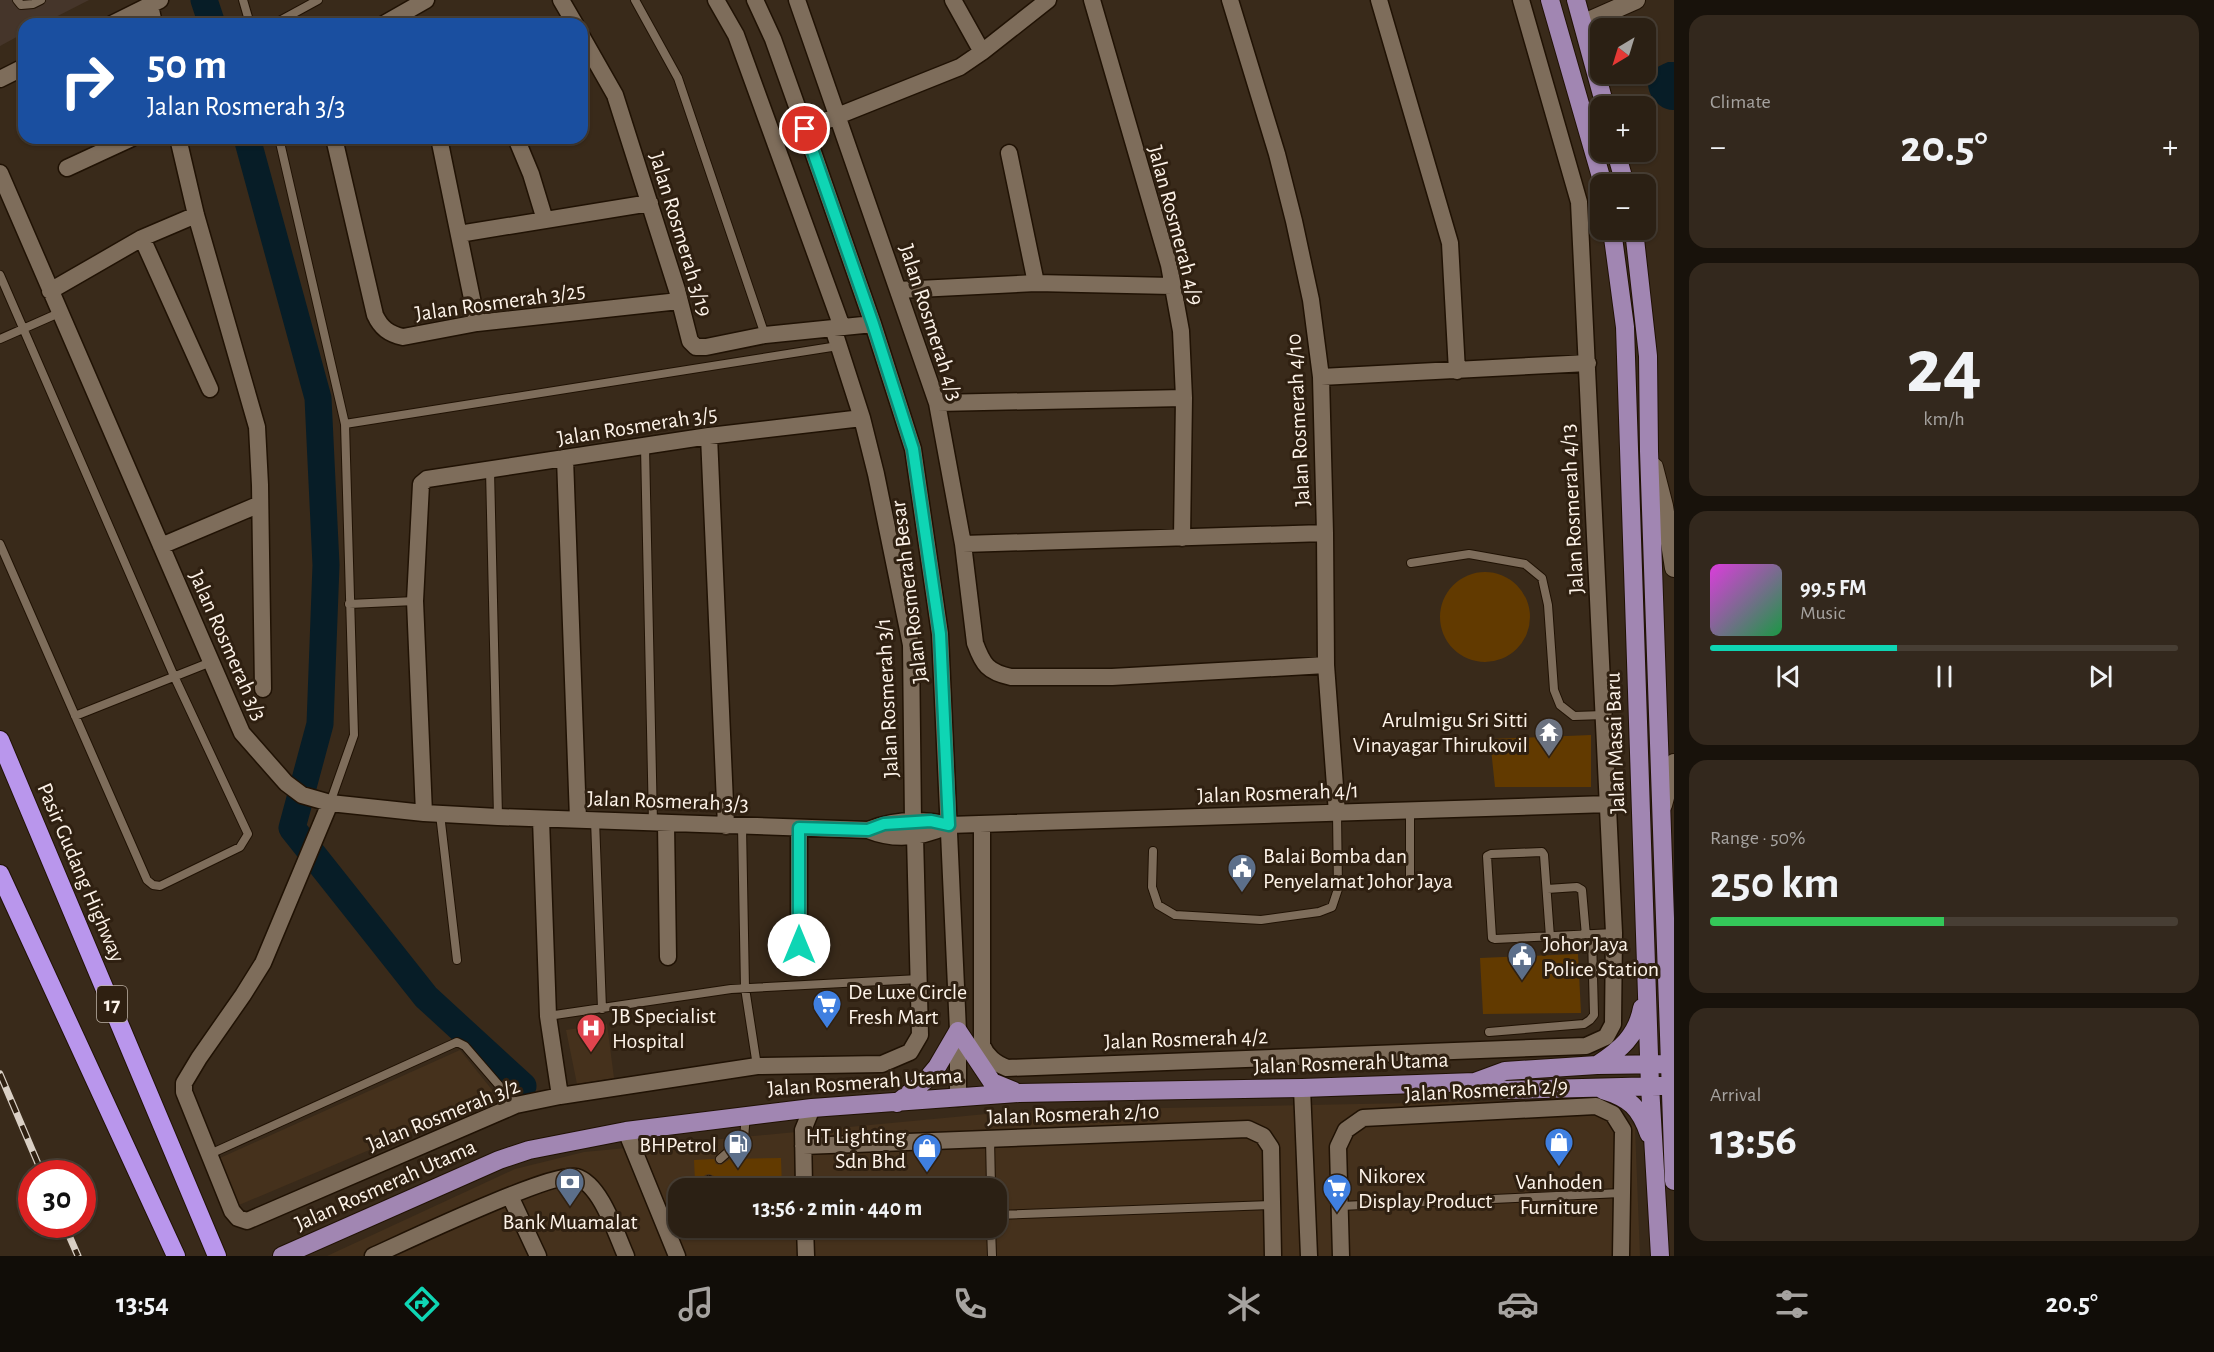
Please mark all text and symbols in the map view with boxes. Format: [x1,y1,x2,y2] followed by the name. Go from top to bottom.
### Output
[1590,18,1656,84] north arrow
[1590,18,1656,240] map controls
[48,42,126,120] icon: right
[147,44,227,86] text: 50 m
[1710,92,1771,112] text: Climate
[147,93,345,120] text: Jalan Rosmerah 3/3
[1590,96,1656,162] button: +
[779,103,830,154] pin
[788,112,821,145] icon: arrive
[1900,125,1988,170] text: 20.5°
[1710,131,1726,164] text: −
[2162,131,2178,164] text: +
[1144,143,1208,307] street label: Jalan Rosmerah 4/9
[646,150,716,319] street label: Jalan Rosmerah 3/19
[1590,174,1656,240] button: −
[895,241,967,403] street label: Jalan Rosmerah 4/3
[414,279,587,325] street label: Jalan Rosmerah 3/25
[1906,329,1982,407] text: 24
[1282,333,1314,507] street label: Jalan Rosmerah 4/10
[556,402,719,450] street label: Jalan Rosmerah 3/5
[1923,409,1965,429] text: km/h
[1557,423,1587,595] street label: Jalan Rosmerah 4/13
[887,499,931,685] street label: Jalan Rosmerah Besar
[185,567,271,724] street label: Jalan Rosmerah 3/3
[1800,577,1866,599] text: 99.5 FM
[1800,603,1846,623] text: Music
[872,617,902,778] street label: Jalan Rosmerah 3/1
[1772,660,1805,693] icon: previous
[1928,660,1961,693] icon: pause
[2084,660,2117,693] icon: next
[1602,672,1628,814] street label: Jalan Masai Baru
[1353,709,1528,756] place label: Arulmigu Sri Sitti Vinayagar Thirukovil
[1533,716,1565,758] temple icon: Arulmigu Sri Sitti Vinayagar Thirukovil
[1197,779,1359,807] street label: Jalan Rosmerah 4/1
[33,780,129,966] street label: Pasir Gudang Highway
[587,787,749,815] street label: Jalan Rosmerah 3/3
[1710,828,1806,848] text: Range · 50%
[1263,845,1453,892] place label: Balai Bomba dan Penyelamat Johor Jaya
[1226,852,1258,894] public building icon: Balai Bomba dan Penyelamat Johor Jaya
[1710,861,1839,906] text: 250 km
[767,913,831,977] position arrow
[1543,933,1659,980] place label: Johor Jaya Police Station
[1506,940,1538,982] public building icon: Johor Jaya Police Station
[848,981,967,1028] place label: De Luxe Circle Fresh Mart
[97,986,127,1022] road number: 17
[811,988,843,1030] supermarket icon: De Luxe Circle Fresh Mart
[612,1005,716,1052] place label: JB Specialist Hospital
[575,1012,607,1054] hospital icon: JB Specialist Hospital
[1104,1025,1268,1053] street label: Jalan Rosmerah 4/2
[1253,1049,1449,1077] street label: Jalan Rosmerah Utama
[767,1064,963,1100] street label: Jalan Rosmerah Utama
[364,1074,523,1156] street label: Jalan Rosmerah 3/2
[1404,1075,1568,1105] street label: Jalan Rosmerah 2/9
[1710,1085,1761,1105] text: Arrival
[986,1100,1160,1128] street label: Jalan Rosmerah 2/10
[1710,1118,1797,1163] text: 13:56
[806,1125,906,1172] place label: HT Lighting Sdn Bhd
[1543,1126,1575,1168] shop icon: Vanhoden Furniture
[722,1128,754,1170] fuel station icon: BHPetrol
[911,1132,943,1174] shop icon: HT Lighting Sdn Bhd
[639,1134,717,1156] place label: BHPetrol
[292,1135,479,1235] street label: Jalan Rosmerah Utama
[18,1160,96,1238] speed limit sign: 30
[1358,1165,1492,1212] place label: Nikorex Display Product
[554,1166,586,1208] bank icon: Bank Muamalat
[1515,1171,1603,1218] place label: Vanhoden Furniture
[1321,1172,1353,1214] supermarket icon: Nikorex Display Product
[753,1197,922,1219] text: 13:56 · 2 min · 440 m
[502,1211,638,1233] place label: Bank Muamalat
[401,1283,443,1325] icon: directions
[675,1283,717,1325] icon: music
[949,1283,991,1325] icon: phone
[1223,1283,1265,1325] icon: climate
[1497,1283,1539,1325] icon: car
[1771,1283,1813,1325] icon: filters
[116,1290,169,1317] text: 13:54
[2045,1290,2098,1317] text: 20.5°

